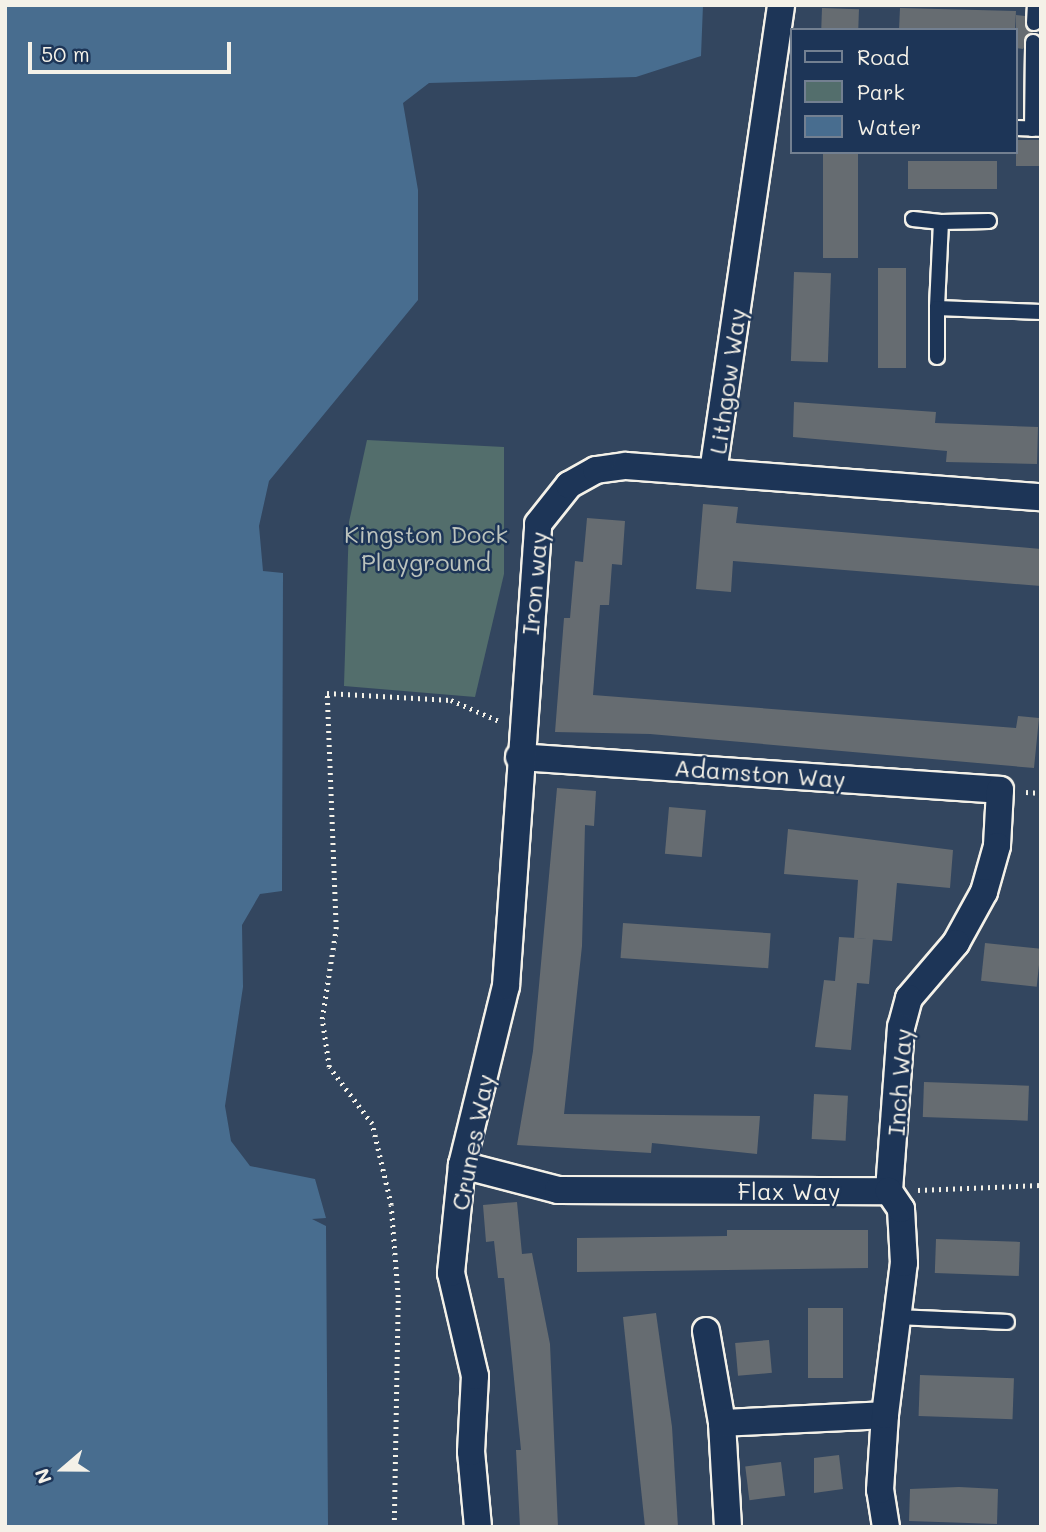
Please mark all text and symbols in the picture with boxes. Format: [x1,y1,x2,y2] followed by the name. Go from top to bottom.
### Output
[32,28,234,72] scale bar
[790,28,1018,154] legend
[41,40,90,67] text: 50 m
[857,43,909,70] text: Road
[857,78,905,105] text: Park
[857,113,921,140] text: Water
[703,306,751,456] street label: Lithgow Way
[344,520,508,576] park label: Kingston Dock Playground
[515,530,553,636] street label: Iron way
[673,753,847,793] street label: Adamston Way
[881,1027,917,1137] street label: Inch Way
[445,1071,499,1213] street label: Crunes Way
[738,1177,840,1205] street label: Flax Way
[28,1434,98,1504] north arrow
[29,1465,57,1487] text: N

